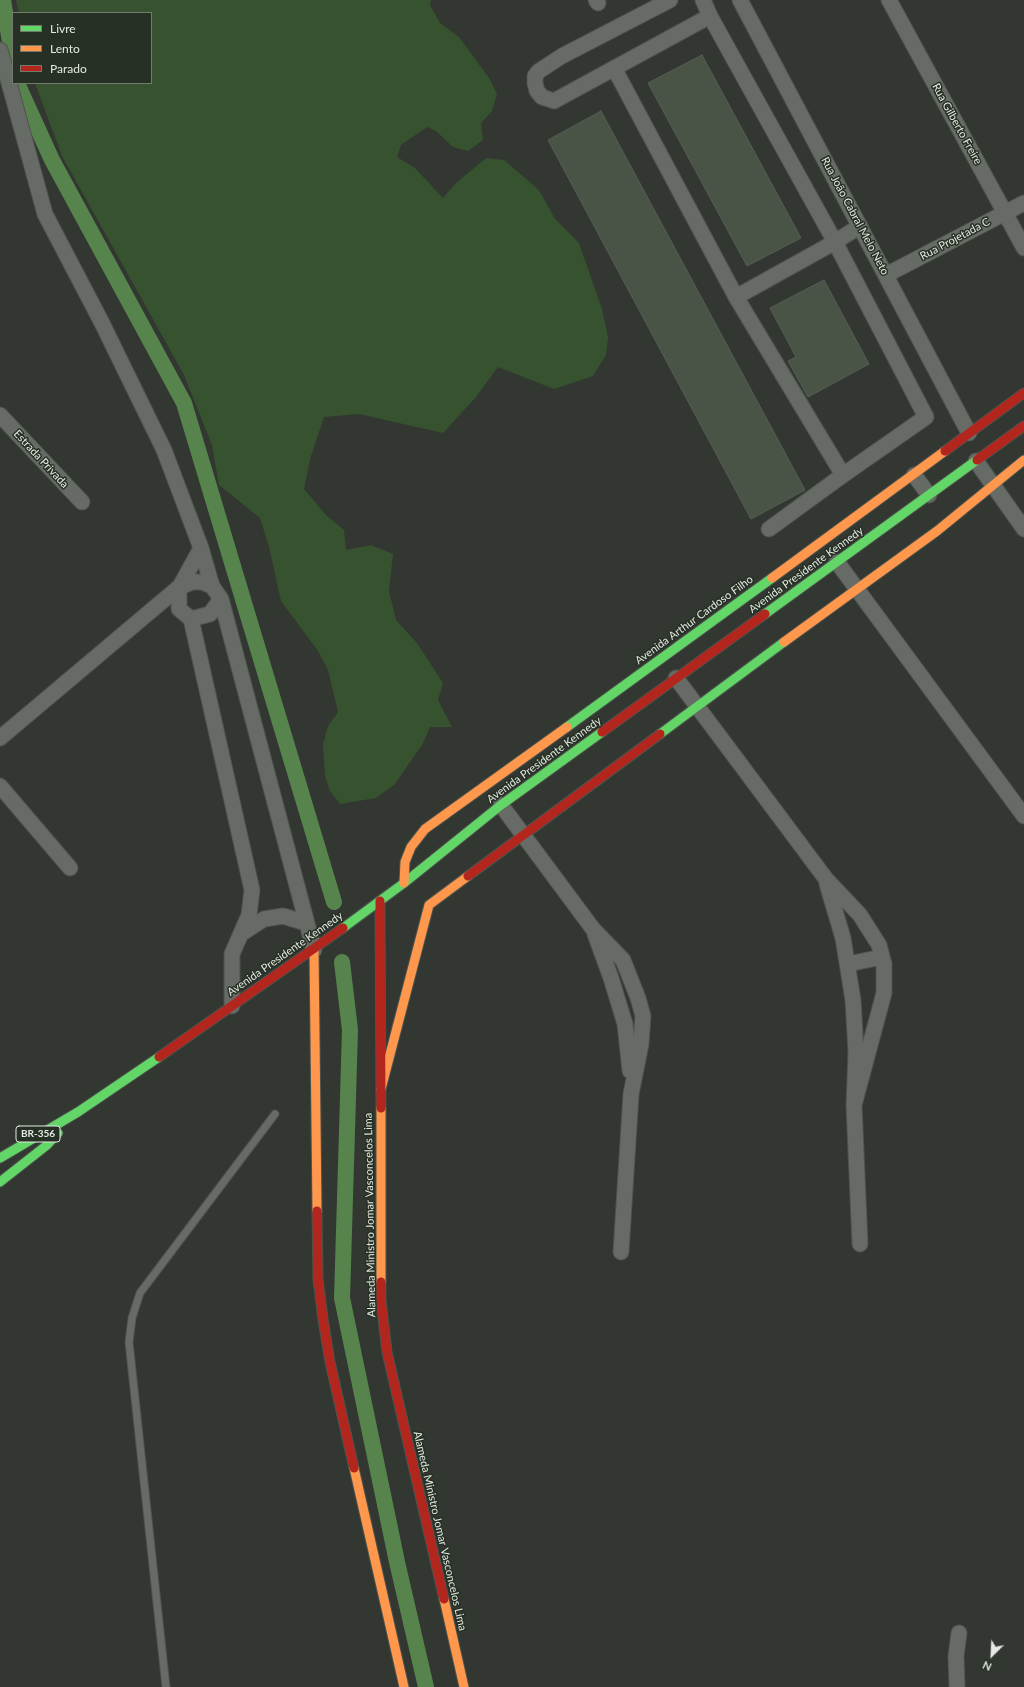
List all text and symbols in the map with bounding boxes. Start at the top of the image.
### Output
legend [12,12,152,84]
text: Livre [50,21,76,36]
text: Lento [50,41,80,56]
text: Parado [50,61,87,76]
street label: Rua Gilberto Freire [929,81,985,167]
street label: Rua João Cabral Melo Neto [818,155,892,277]
street label: Rua Projetada C [918,215,992,263]
street label: Estrada Privada [11,427,71,491]
street label: Avenida Presidente Kennedy [746,524,866,616]
street label: Avenida Arthur Cardoso Filho [632,573,756,667]
street label: Avenida Presidente Kennedy [484,714,604,806]
street label: Avenida Presidente Kennedy [225,909,345,999]
street label: Alameda Ministro Jomar Vasconcelos Lima [362,1113,378,1317]
road number: BR-356 [16,1126,60,1142]
street label: Alameda Ministro Jomar Vasconcelos Lima [411,1430,469,1632]
north arrow [972,1635,1012,1675]
text: N [980,1659,993,1674]

